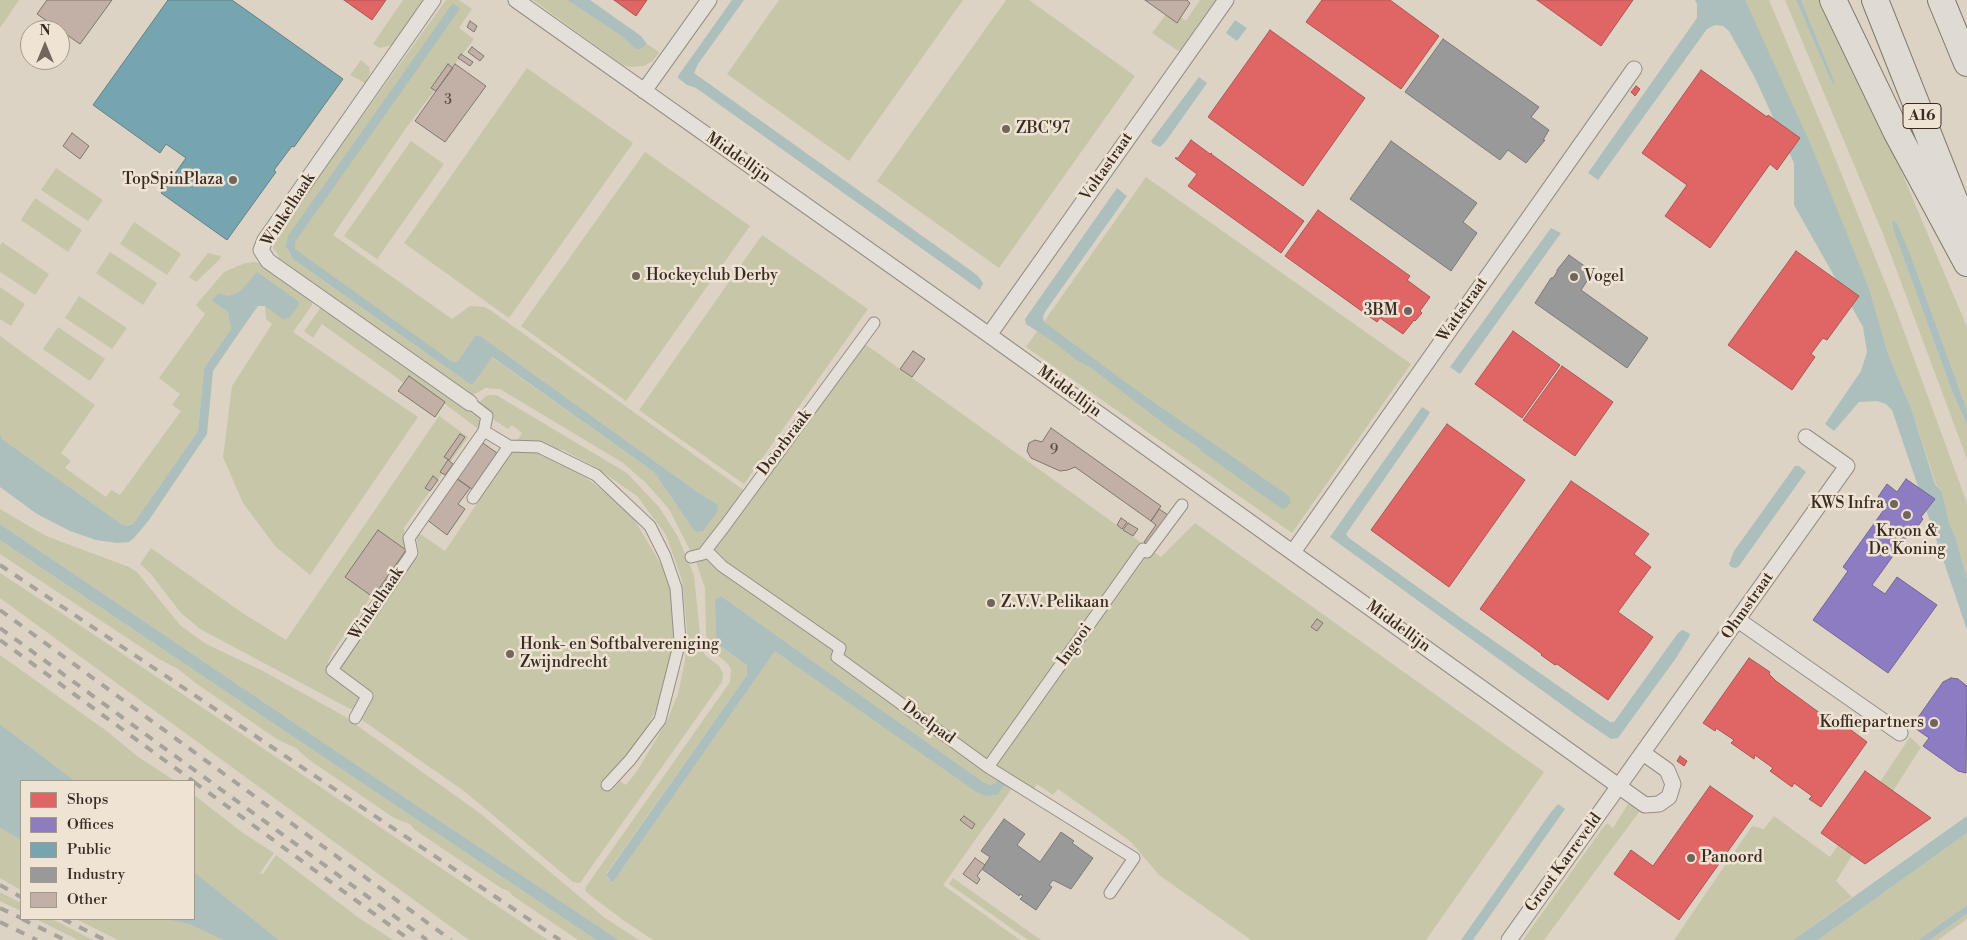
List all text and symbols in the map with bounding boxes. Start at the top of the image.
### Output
north arrow [20,20,70,70]
text: N [39,22,51,40]
house number: 3 [444,93,452,109]
road number: A16 [1903,104,1941,128]
place label: ZBC'97 [1016,119,1070,139]
marker: ZBC'97 [1000,123,1012,135]
street label: Middellijn [702,129,774,187]
street label: Voltastraat [1076,129,1138,205]
place label: TopSpinPlaza [122,170,223,190]
street label: Winkelhaak [258,170,320,250]
marker: TopSpinPlaza [227,174,239,186]
place label: Hockeyclub Derby [646,266,778,286]
place label: Vogel [1584,267,1624,287]
marker: Hockeyclub Derby [630,270,642,282]
marker: Vogel [1568,271,1580,283]
street label: Wattstraat [1434,274,1492,346]
place label: 3BM [1364,301,1398,321]
marker: 3BM [1402,305,1414,317]
street label: Middellijn [1033,362,1105,422]
street label: Doorbraak [754,406,816,480]
house number: 9 [1050,443,1058,459]
place label: KWS Infra [1810,494,1884,514]
marker: KWS Infra [1888,498,1900,510]
marker: Kroon & De Koning [1901,509,1913,521]
place label: Kroon & De Koning [1869,522,1945,560]
street label: Winkelhaak [346,564,408,644]
street label: Ohmstraat [1718,569,1778,643]
place label: Z.V.V. Pelikaan [1001,593,1109,613]
marker: Z.V.V. Pelikaan [985,597,997,609]
street label: Middellijn [1362,597,1434,657]
street label: Ingooi [1054,620,1096,670]
place label: Honk- en Softbalvereniging Zwijndrecht [520,635,719,673]
marker: Honk- en Softbalvereniging Zwijndrecht [504,648,516,660]
street label: Doelpad [898,697,958,749]
place label: Koffiepartners [1819,713,1924,733]
marker: Koffiepartners [1928,717,1940,729]
legend [20,780,195,920]
text: Shops [67,790,108,809]
street label: Groot Karreveld [1522,810,1606,916]
text: Offices [67,815,114,834]
text: Public [67,840,111,859]
place label: Panoord [1701,848,1763,868]
marker: Panoord [1685,852,1697,864]
text: Industry [67,865,125,884]
text: Other [67,890,107,909]

